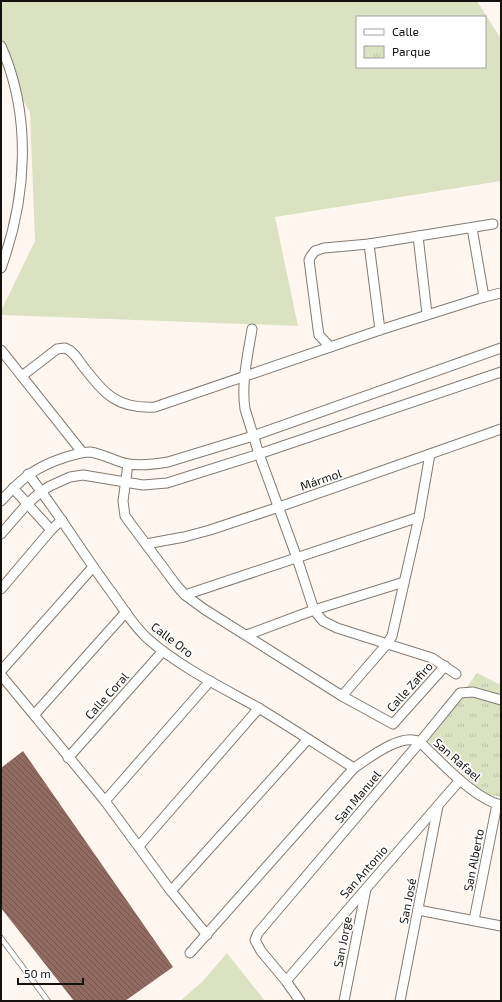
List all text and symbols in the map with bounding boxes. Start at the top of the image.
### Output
legend [356,16,486,68]
text: Calle [392,24,419,38]
text: Parque [392,44,430,58]
street label: Mármol [298,465,344,493]
street label: Calle Oro [149,619,197,660]
street label: Calle Zafiro [383,659,435,714]
street label: Calle Coral [82,669,131,722]
street label: San Rafael [431,735,485,784]
street label: San Manuel [331,767,383,825]
street label: San Alberto [460,827,486,892]
street label: San Antonio [337,842,390,901]
street label: San José [396,877,418,925]
street label: San Jorge [330,915,354,968]
scale bar [18,960,83,986]
text: 50 m [24,966,51,980]

